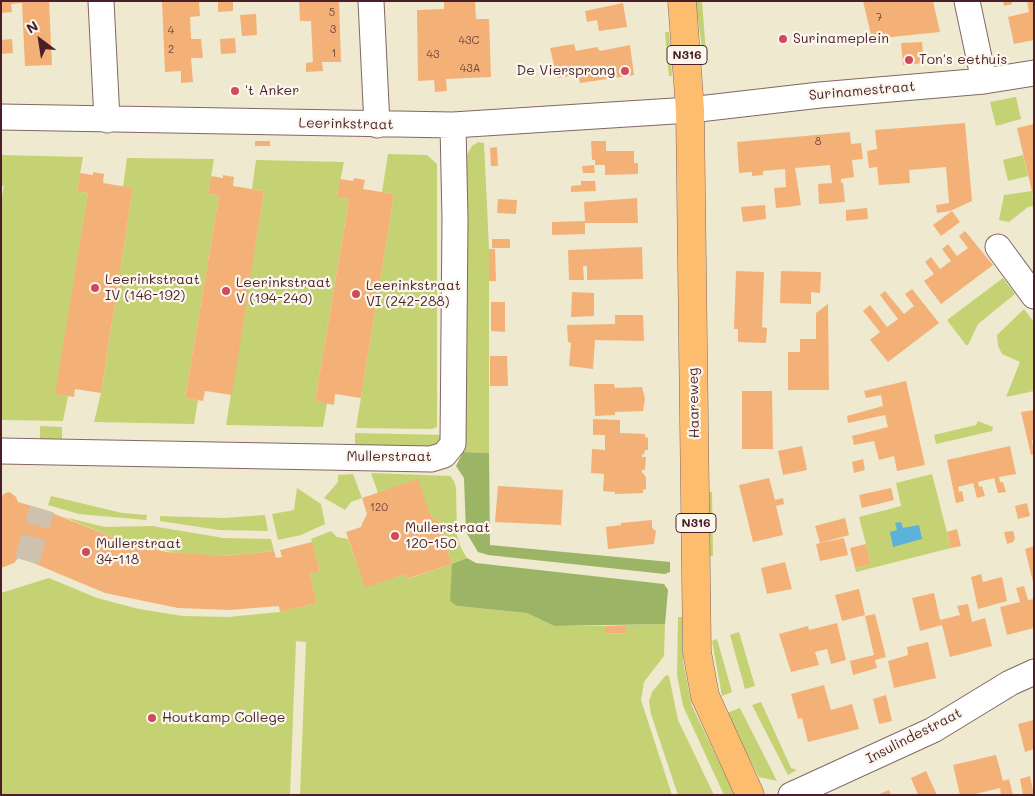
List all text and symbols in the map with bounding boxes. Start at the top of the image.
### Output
house number: 5 [329,6,335,20]
house number: 7 [876,11,882,25]
north arrow [15,15,65,65]
text: N [23,16,41,38]
house number: 3 [330,23,336,37]
house number: 4 [168,24,174,38]
place label: Surinameplein [793,31,889,47]
marker: Surinameplein [777,33,789,45]
house number: 43C [459,34,479,48]
house number: 2 [168,43,174,57]
road number: N316 [667,46,707,64]
house number: 1 [332,47,336,61]
house number: 43 [427,48,439,62]
place label: Ton's eethuis [919,52,1007,68]
marker: Ton's eethuis [903,54,915,66]
house number: 43A [460,62,480,76]
place label: De Viersprong [517,63,615,79]
marker: De Viersprong [619,65,631,77]
street label: Surinamestraat [808,78,916,104]
place label: 't Anker [245,83,299,99]
marker: 't Anker [229,85,241,97]
street label: Leerinkstraat [298,115,394,133]
house number: 8 [815,135,821,149]
place label: Leerinkstraat IV (146-192) [105,272,200,304]
place label: Leerinkstraat V (194-240) [236,275,331,308]
place label: Leerinkstraat VI (242-288) [366,278,461,310]
marker: Leerinkstraat IV (146-192) [89,282,101,294]
marker: Leerinkstraat V (194-240) [220,285,232,297]
marker: Leerinkstraat VI (242-288) [350,288,362,300]
street label: Haareweg [685,367,703,439]
street label: Mullerstraat [346,449,432,465]
house number: 120 [370,501,388,515]
road number: N316 [676,514,716,532]
place label: Mullerstraat 120-150 [405,520,490,552]
marker: Mullerstraat 120-150 [389,530,401,542]
place label: Mullerstraat 34-118 [96,536,181,568]
marker: Mullerstraat 34-118 [80,546,92,558]
street label: Insulindestraat [863,705,965,767]
place label: Houtkamp College [162,710,285,726]
marker: Houtkamp College [146,712,158,724]

